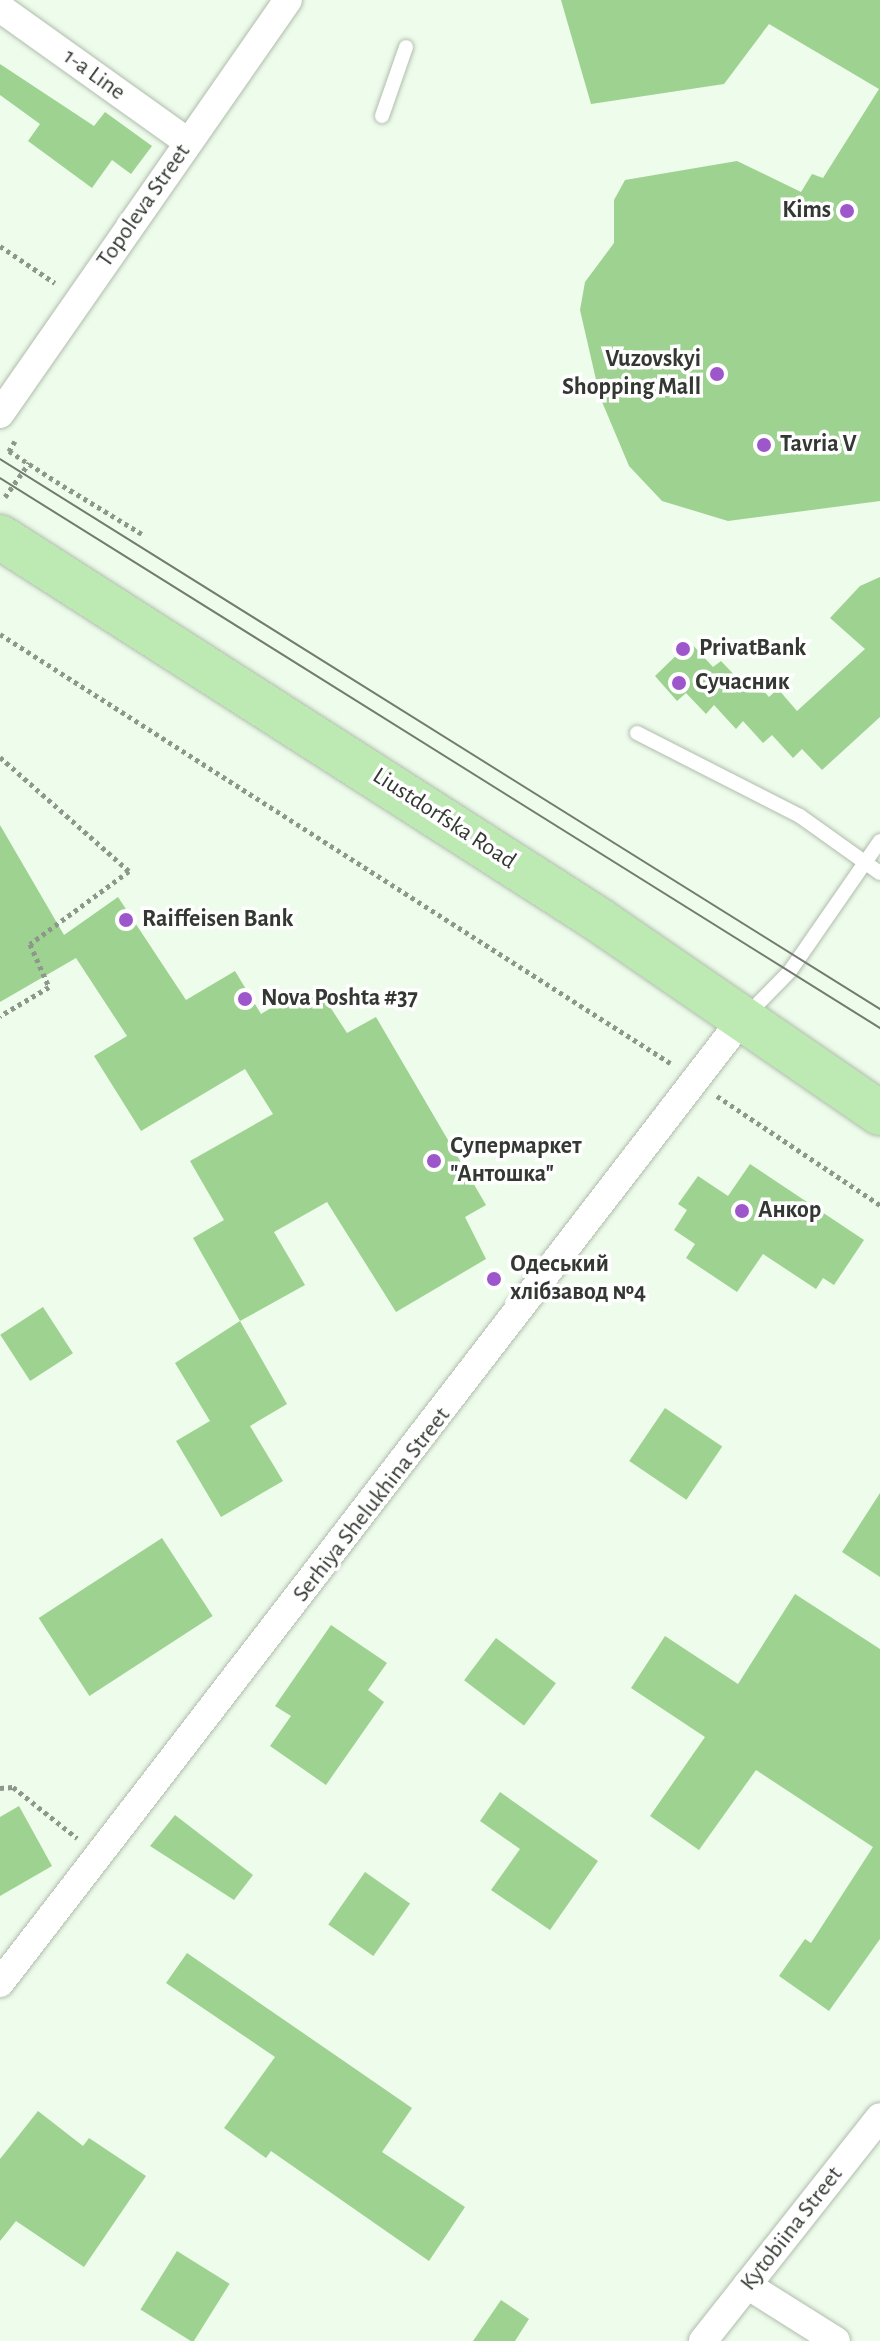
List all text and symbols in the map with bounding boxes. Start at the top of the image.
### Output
street label: 1-a Line [57,43,131,107]
street label: Topoleva Street [91,139,197,273]
place label: Kims [782,197,831,225]
marker: Kims [838,202,856,220]
place label: Vuzovskyi Shopping Mall [562,346,701,402]
marker: Vuzovskyi Shopping Mall [708,365,726,383]
place label: Tavria V [780,431,856,459]
marker: Tavria V [755,436,773,454]
place label: PrivatBank [699,635,806,663]
marker: PrivatBank [674,640,692,658]
place label: Сучасник [695,669,790,697]
marker: Сучасник [670,674,688,692]
street label: Liustdorfska Road [367,762,521,876]
place label: Raiffeisen Bank [142,906,293,934]
marker: Raiffeisen Bank [117,911,135,929]
place label: Nova Poshta #37 [261,985,418,1013]
marker: Nova Poshta #37 [236,990,254,1008]
place label: Супермаркет "Антошка" [450,1133,582,1189]
marker: Супермаркет "Антошка" [425,1152,443,1170]
place label: Анкор [758,1197,821,1225]
marker: Анкор [733,1202,751,1220]
place label: Одеський хлібзавод №4 [510,1251,646,1307]
marker: Одеський хлібзавод №4 [485,1270,503,1288]
street label: Serhiya Shelukhina Street [287,1402,457,1608]
street label: Kytobiina Street [735,2161,849,2297]

